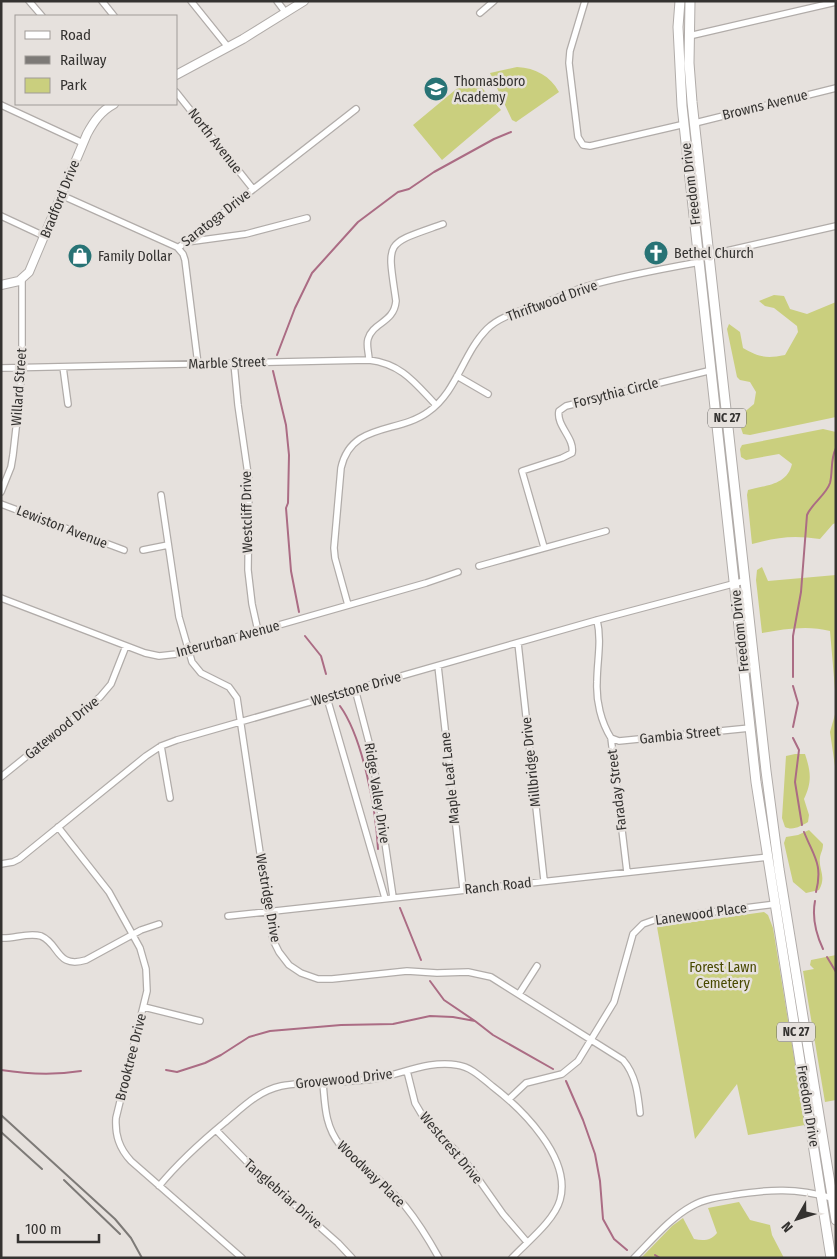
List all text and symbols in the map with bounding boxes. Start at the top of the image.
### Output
legend [15,15,178,105]
text: Road [60,26,91,44]
text: Railway [60,51,107,69]
place label: Thomasboro Academy [454,73,525,106]
text: Park [60,76,87,94]
school or university icon: Thomasboro Academy [423,76,449,102]
street label: Browns Avenue [721,86,810,124]
street label: North Avenue [184,105,246,177]
street label: Freedom Drive [678,142,704,226]
street label: Bradford Drive [37,157,83,241]
street label: Saratoga Drive [178,186,254,250]
church icon: Bethel Church [643,240,669,266]
shop icon: Family Dollar [67,243,93,269]
place label: Bethel Church [674,245,754,262]
place label: Family Dollar [98,248,172,265]
street label: Thriftwood Drive [504,277,600,325]
street label: Willard Street [8,347,30,426]
street label: Marble Street [188,353,266,373]
street label: Forsythia Circle [572,374,660,412]
road number: NC 27 [708,408,746,428]
street label: Westcliff Drive [238,471,256,553]
street label: Lewiston Avenue [14,502,110,552]
street label: Freedom Drive [727,589,753,673]
street label: Interurban Avenue [174,617,282,661]
street label: Weststone Drive [309,668,403,710]
street label: Gatewood Drive [21,693,103,763]
street label: Millbridge Drive [518,716,544,808]
street label: Gambia Street [639,722,722,748]
street label: Maple Leaf Lane [437,731,463,825]
street label: Ridge Valley Drive [361,741,393,845]
street label: Faraday Street [604,748,630,832]
street label: Westridge Drive [252,852,284,944]
street label: Ranch Road [464,874,532,898]
street label: Lanewood Place [654,899,748,929]
park label: Forest Lawn Cemetery [689,959,757,992]
street label: Brooktree Drive [112,1012,150,1102]
road number: NC 27 [777,1022,815,1042]
street label: Freedom Drive [793,1064,823,1148]
street label: Grovewood Drive [295,1065,393,1093]
street label: Westcrest Drive [416,1109,486,1187]
street label: Woodway Place [333,1137,409,1211]
street label: Tanglebriar Drive [241,1156,325,1233]
north arrow [772,1194,822,1244]
scale bar [18,1212,99,1244]
text: N [778,1218,797,1235]
text: 100 m [25,1220,62,1238]

